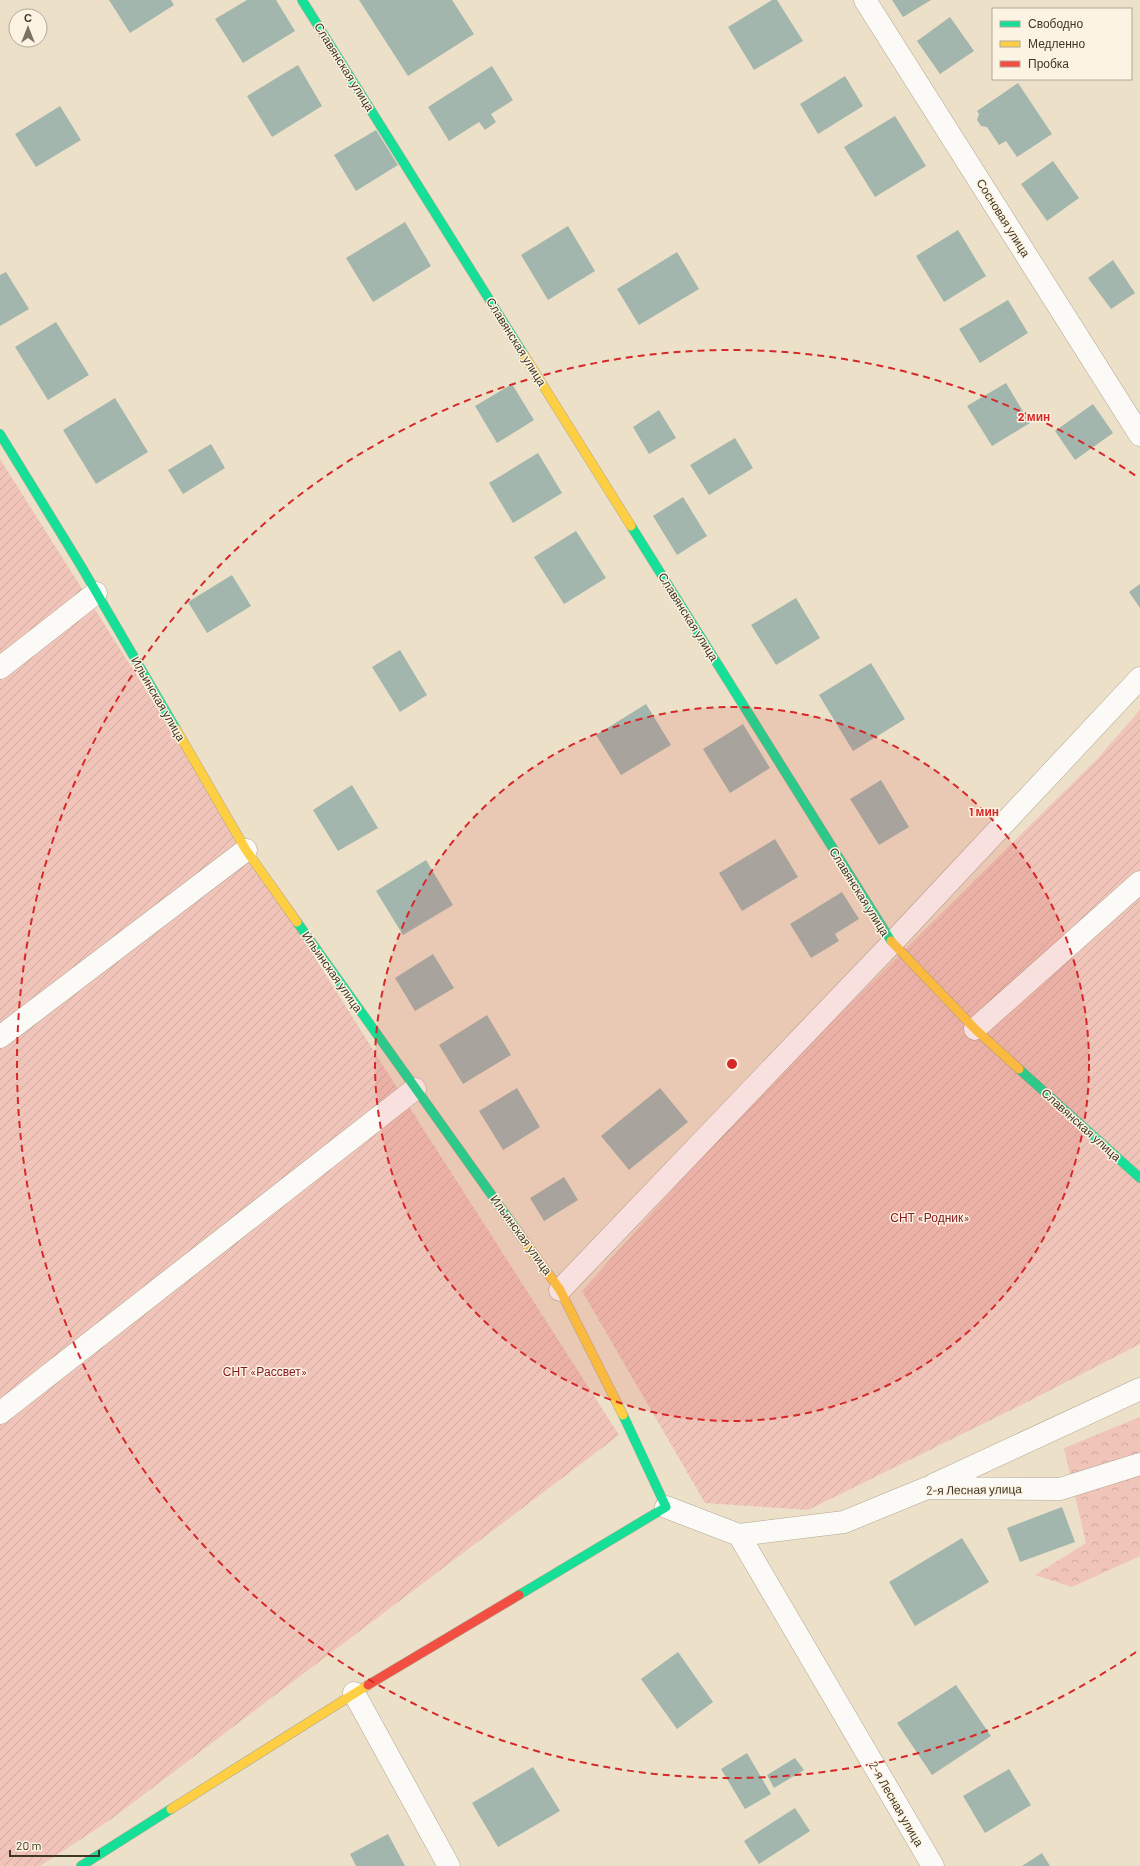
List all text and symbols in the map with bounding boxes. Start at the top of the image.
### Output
north arrow [8,8,48,48]
legend [992,8,1132,80]
text: С [24,11,32,24]
text: Свободно [1028,16,1083,31]
street label: Славянская улица [311,20,378,114]
text: Медленно [1028,36,1085,51]
text: Пробка [1028,56,1069,71]
street label: Сосновая улица [973,176,1034,260]
street label: Славянская улица [483,295,550,389]
text: 2 мин [1018,409,1050,423]
street label: Славянская улица [655,570,722,664]
street label: Ильинская улица [128,654,189,744]
text: 1 мин [969,804,999,818]
street label: Славянская улица [826,845,893,939]
street label: Ильинская улица [299,928,366,1015]
centre of rings [725,1057,739,1071]
street label: Славянская улица [1038,1085,1124,1164]
street label: Ильинская улица [487,1192,556,1278]
park label: СНТ «Родник» [890,1210,970,1225]
park label: СНТ «Рассвет» [223,1364,307,1378]
street label: 2-я Лесная улица [926,1481,1022,1498]
street label: 2-я Лесная улица [866,1759,927,1849]
scale bar [10,1832,99,1858]
text: 20 m [16,1838,42,1852]

